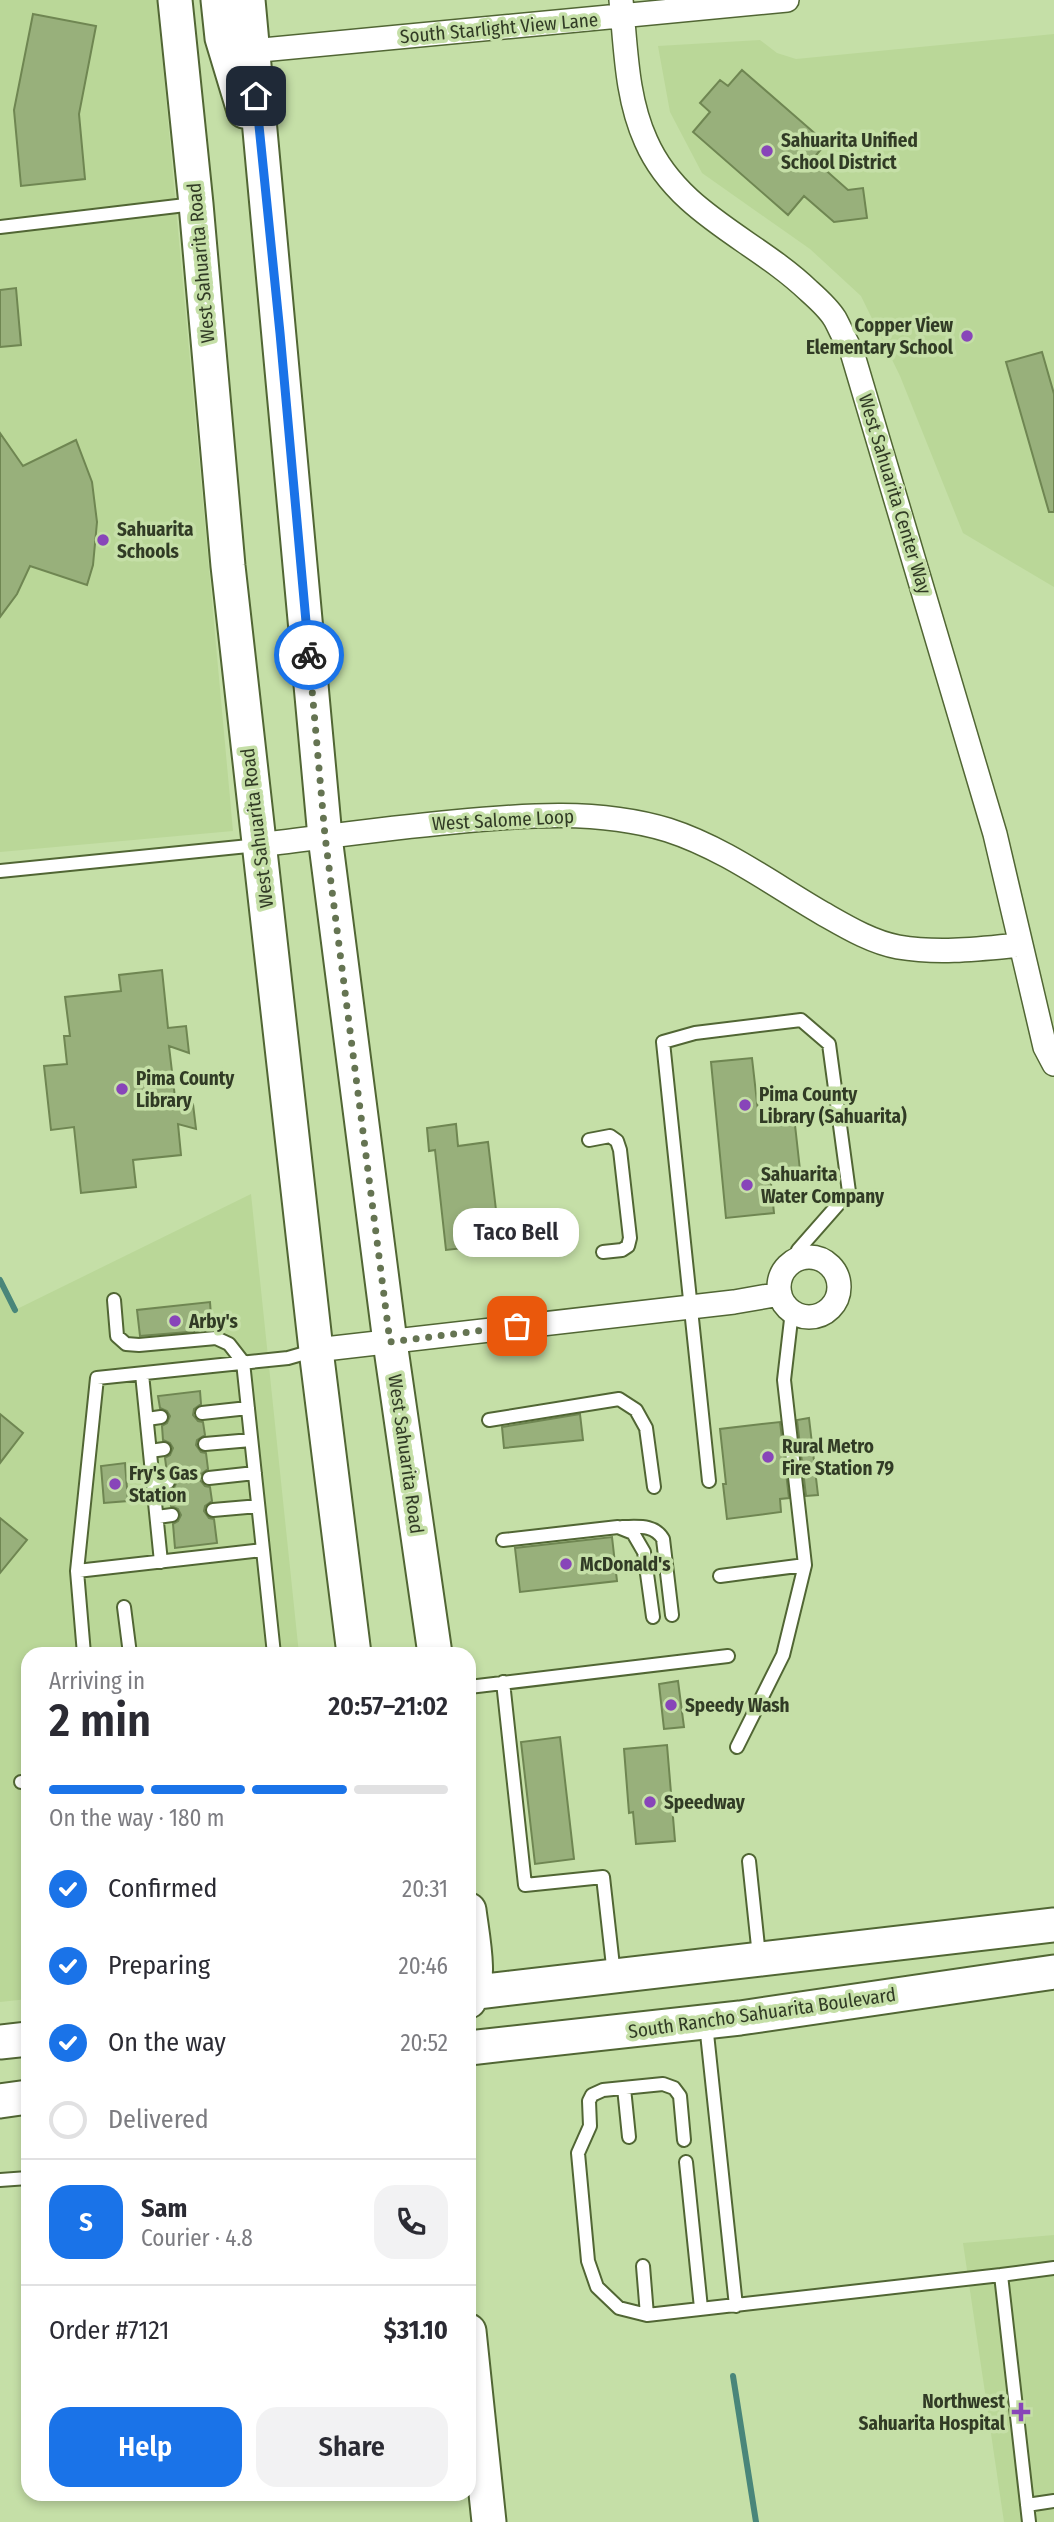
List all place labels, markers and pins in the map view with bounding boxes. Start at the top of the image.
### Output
pin [226,66,286,126]
place label: Sahuarita Unified School District [781,129,918,174]
marker: Sahuarita Unified School District [759,143,775,159]
place label: Copper View Elementary School [806,314,954,359]
marker: Copper View Elementary School [959,328,975,344]
place label: Sahuarita Schools [117,518,193,563]
marker: Sahuarita Schools [95,532,111,548]
place label: Pima County Library [136,1067,235,1112]
marker: Pima County Library [114,1081,130,1097]
place label: Pima County Library (Sahuarita) [759,1083,907,1128]
marker: Pima County Library (Sahuarita) [737,1097,753,1113]
place label: Sahuarita Water Company [761,1163,885,1208]
marker: Sahuarita Water Company [739,1177,755,1193]
callout: Taco Bell [454,1207,580,1256]
pin [487,1296,547,1356]
place label: Arby's [188,1310,239,1333]
marker: Arby's [167,1313,183,1329]
place label: Rural Metro Fire Station 79 [782,1435,894,1480]
marker: Rural Metro Fire Station 79 [760,1449,776,1465]
place label: Fry's Gas Station [129,1462,199,1507]
marker: Fry's Gas Station [107,1476,123,1492]
place label: McDonald's [580,1553,671,1576]
marker: McDonald's [558,1556,574,1572]
place label: Speedy Wash [685,1694,790,1717]
marker: Speedy Wash [663,1697,679,1713]
place label: Speedway [664,1791,746,1814]
marker: Speedway [642,1794,658,1810]
place label: Northwest Sahuarita Hospital [859,2390,1006,2435]
marker: Northwest Sahuarita Hospital [1011,2402,1031,2422]

